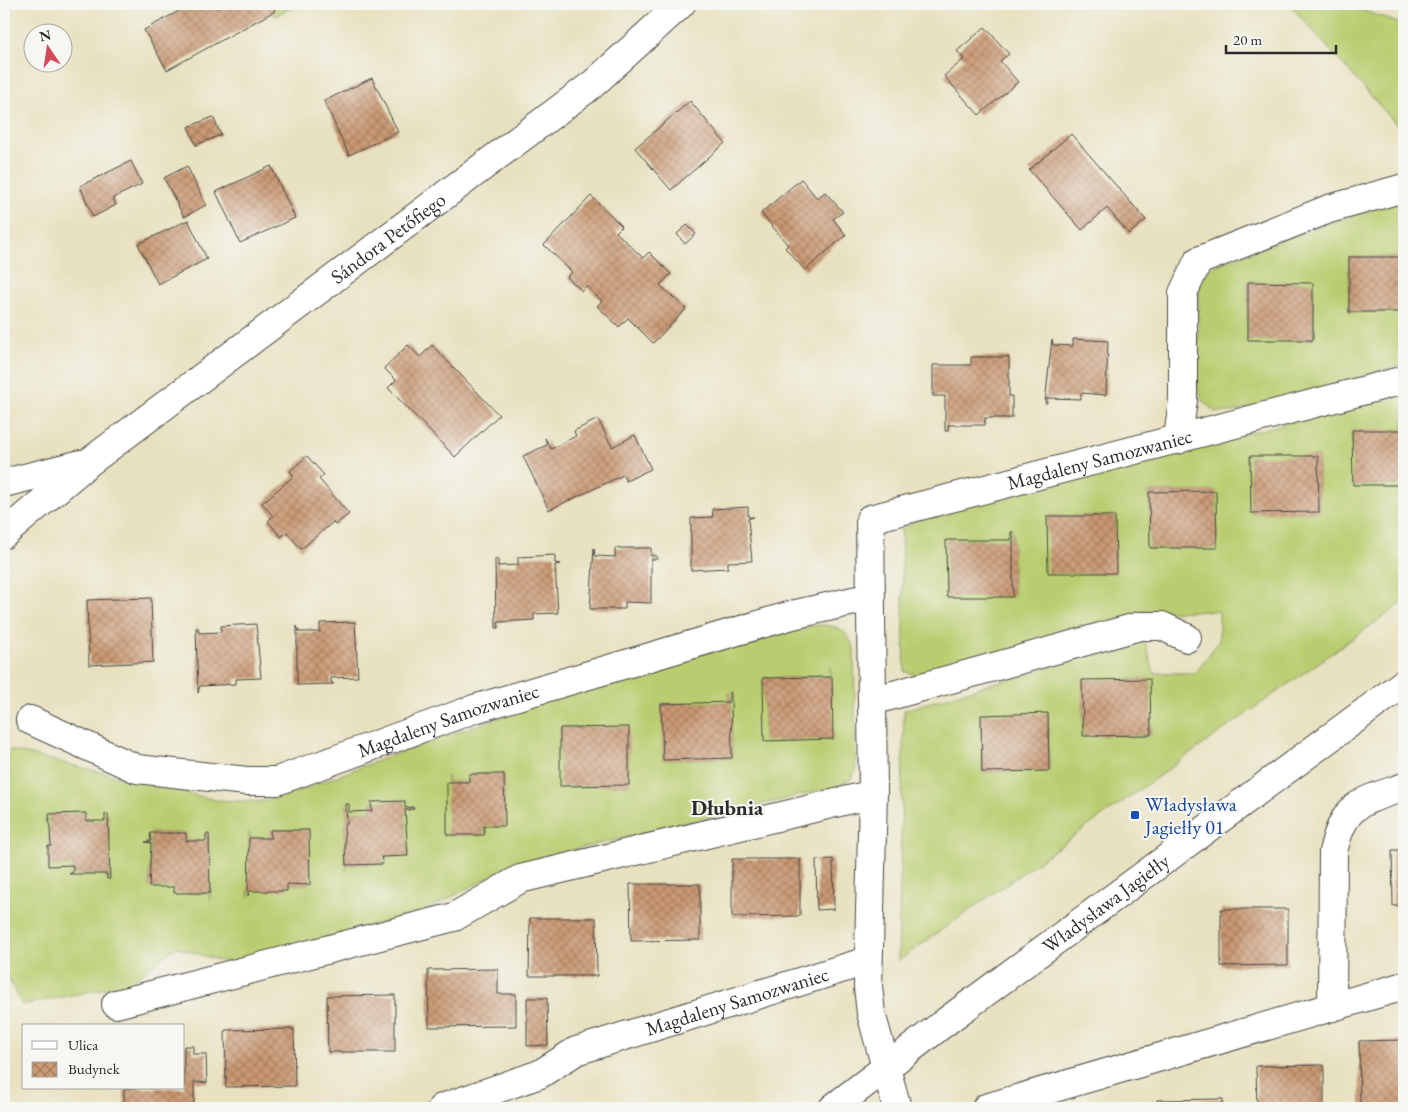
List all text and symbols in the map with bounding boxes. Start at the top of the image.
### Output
north arrow [22,22,72,72]
scale bar [1226,22,1336,54]
text: N [38,25,53,45]
text: 20 m [1233,30,1262,49]
street label: Sándora Petőfiego [325,186,451,290]
street label: Magdaleny Samozwaniec [1004,423,1195,496]
street label: Magdaleny Samozwaniec [354,678,542,763]
place label: Władysława Jagiełły 01 [1143,791,1237,840]
district label: Dłubnia [691,794,764,821]
marker: Władysława Jagiełły 01 [1129,809,1141,821]
street label: Władysława Jagiełły [1037,848,1175,959]
street label: Magdaleny Samozwaniec [642,961,832,1042]
legend [22,1024,185,1090]
text: Ulica [68,1035,98,1054]
text: Budynek [68,1059,121,1078]

